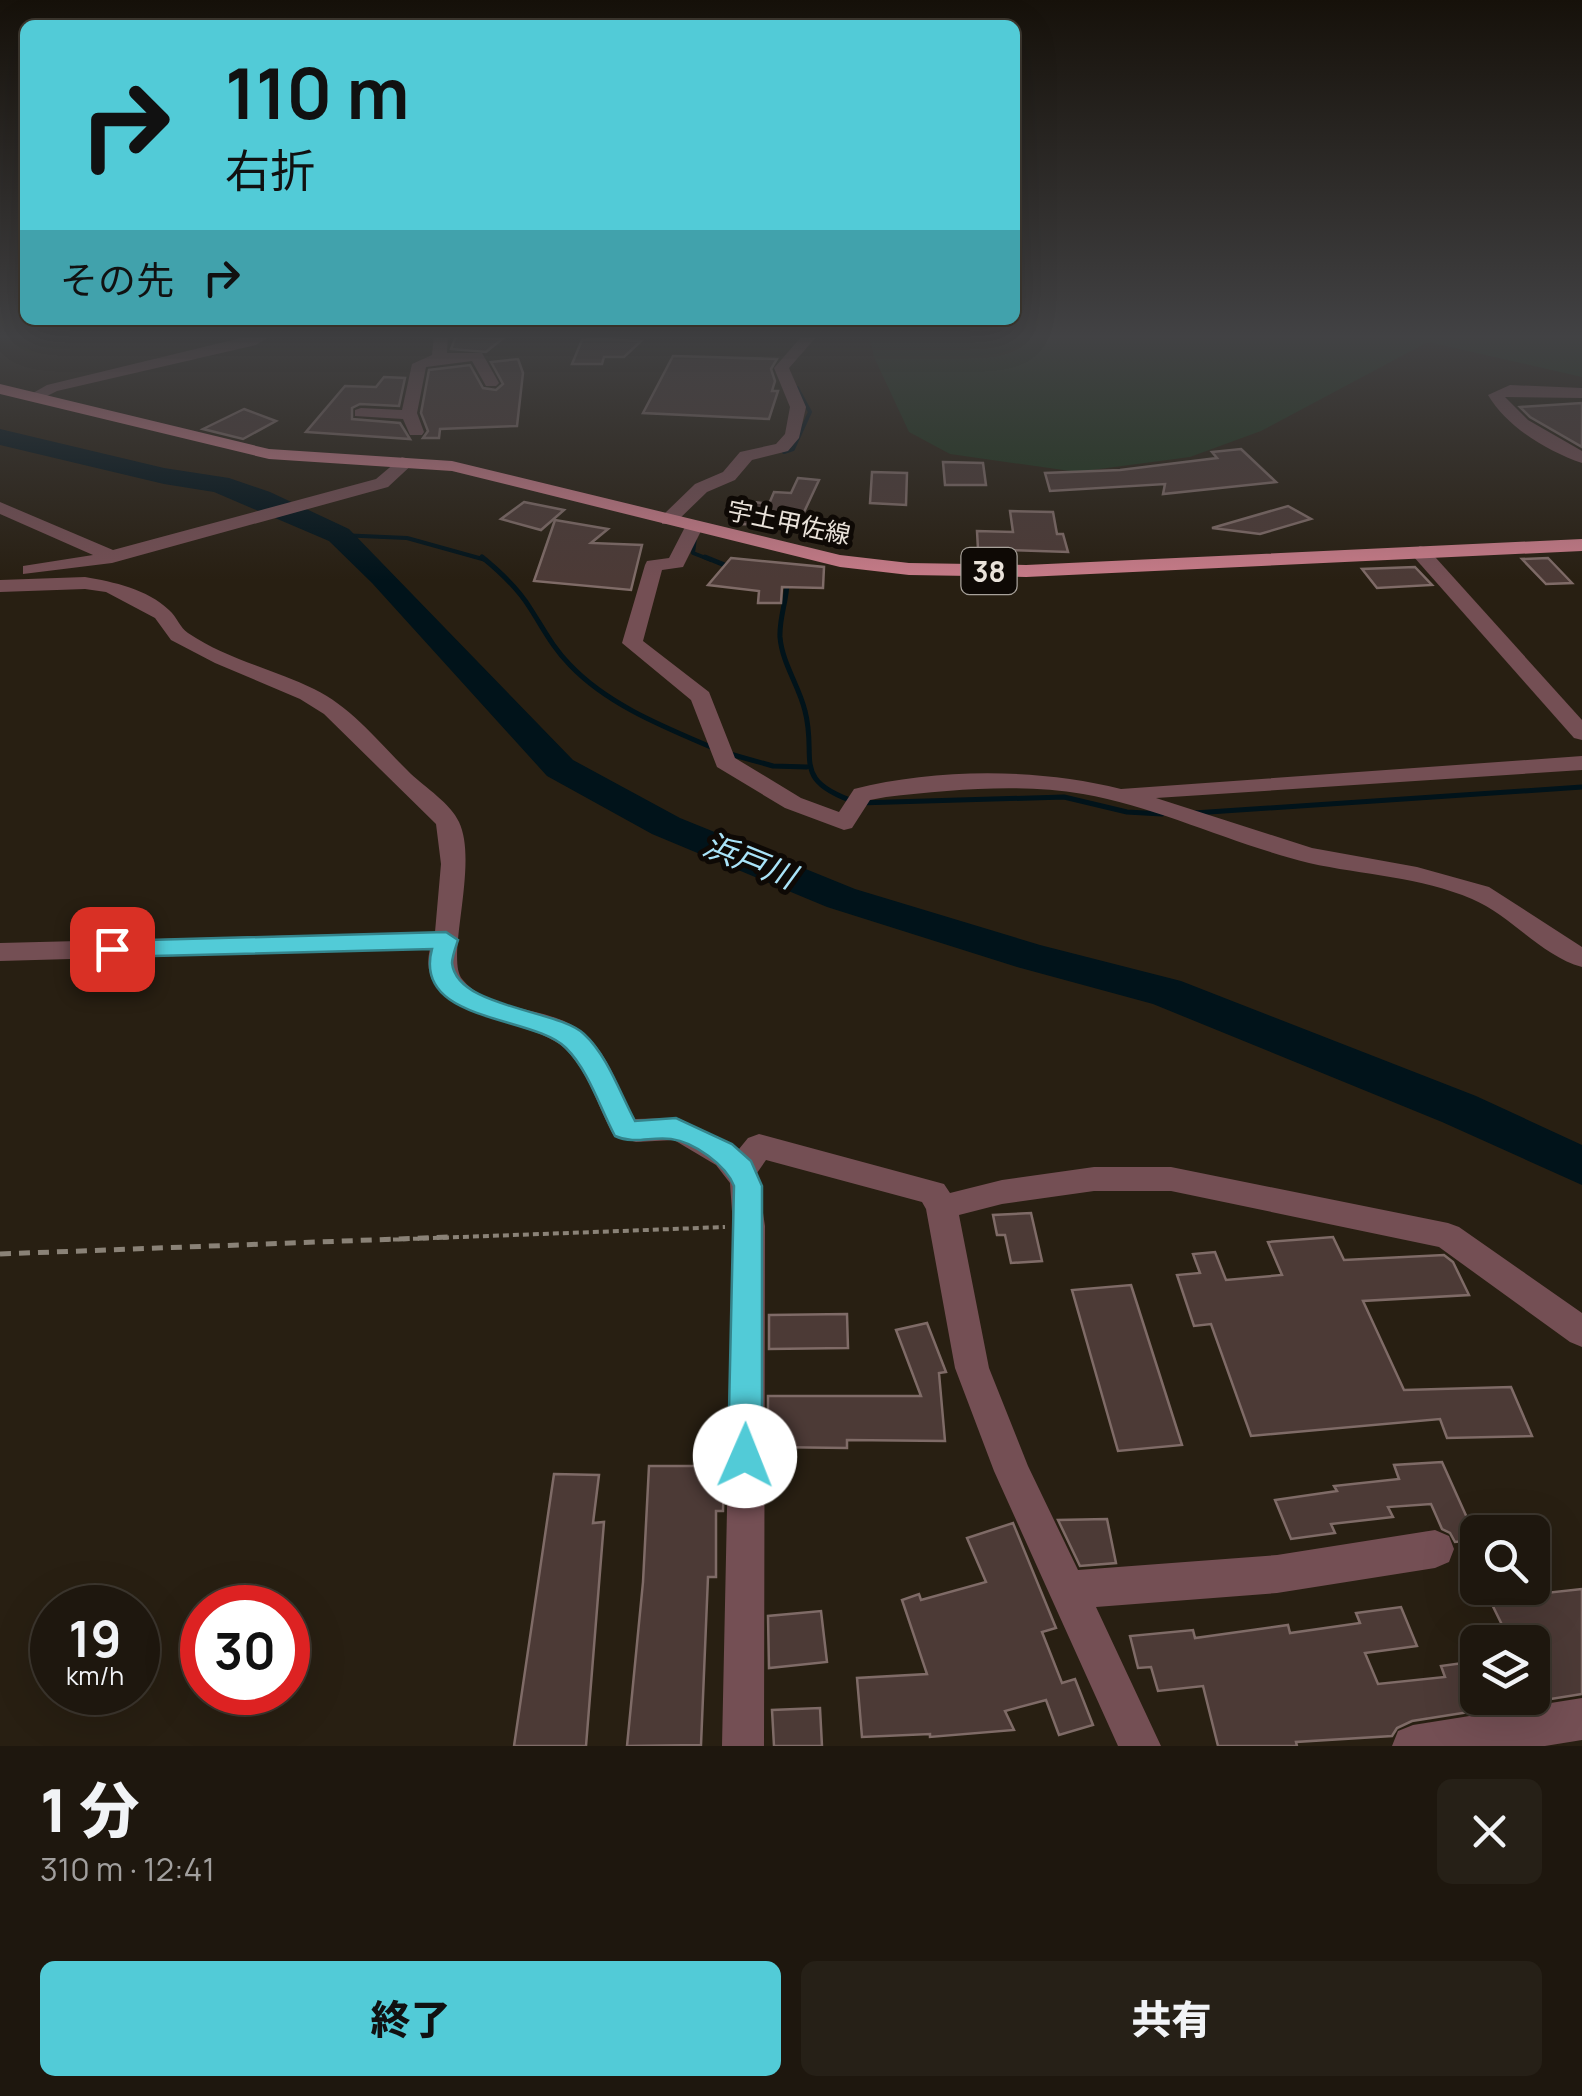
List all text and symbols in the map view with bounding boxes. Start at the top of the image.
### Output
text: 110 m [225,44,409,140]
icon: right [60,60,190,190]
text: 右折 [225,139,315,201]
icon: right [194,250,249,305]
text: その先 [60,253,174,305]
street label: 宇土甲佐線 [724,492,854,552]
road number: 38 [962,548,1016,594]
water label: 浜戸川 [697,822,806,900]
pin [70,907,155,992]
icon: arrive [85,922,140,977]
position arrow [693,1404,797,1508]
map controls [1460,1515,1550,1715]
button: search [1460,1515,1550,1605]
speed limit sign: 30 [180,1585,310,1715]
text: 19 [69,1604,121,1672]
button: layers [1460,1625,1550,1715]
text: km/h [66,1658,124,1693]
text: 1 分 [40,1768,139,1850]
button: close [1437,1779,1542,1884]
text: 310 m · 12:41 [40,1847,215,1891]
button: 終了 [40,1961,781,2076]
button: 共有 [801,1961,1542,2076]

